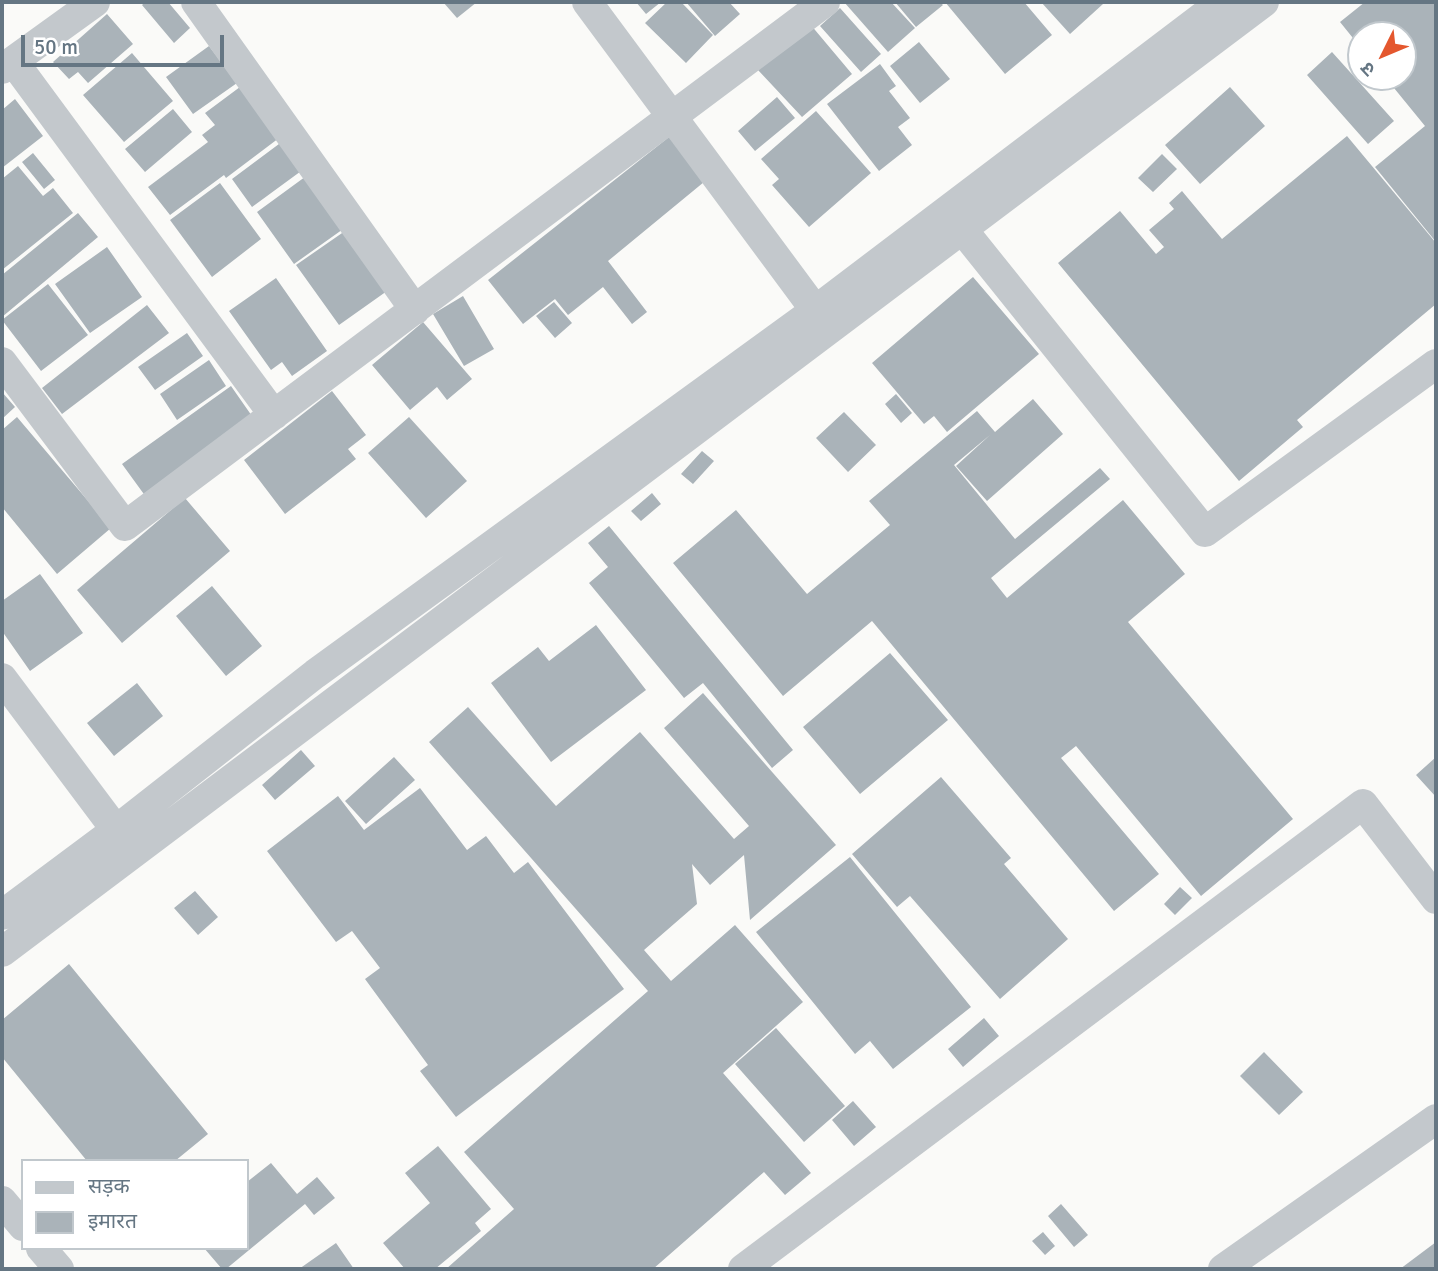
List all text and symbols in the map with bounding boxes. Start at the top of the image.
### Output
scale bar [24,21,228,65]
north arrow [1347,21,1417,91]
text: 50 m [34,34,78,60]
text: उ [1356,57,1381,81]
legend [21,1159,248,1250]
text: सड़क [88,1173,130,1199]
text: इमारत [88,1208,137,1234]

